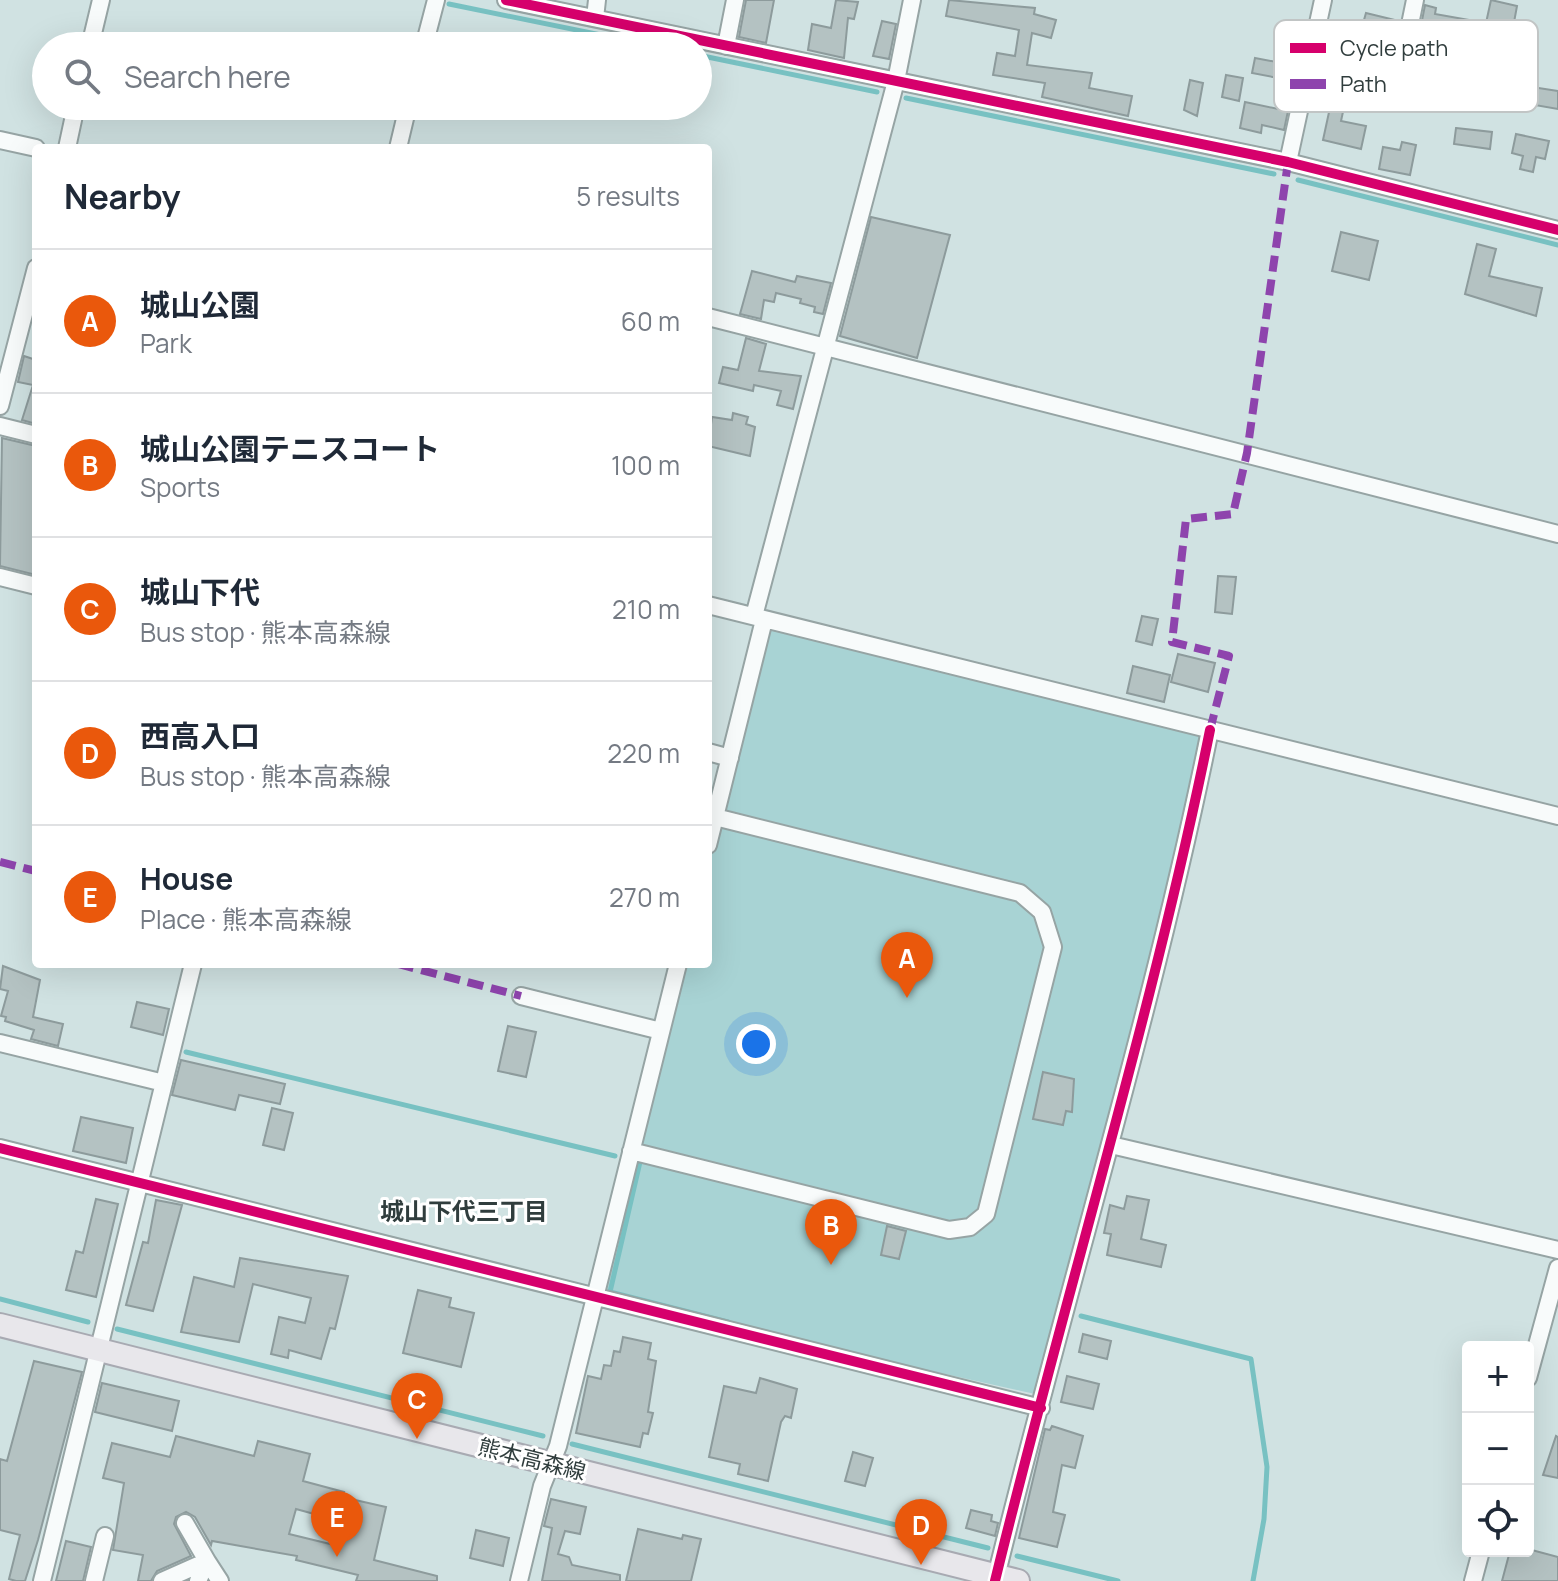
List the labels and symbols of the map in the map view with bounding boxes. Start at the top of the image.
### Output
legend [1274,20,1538,112]
text: Cycle path [1340,33,1448,63]
text: Path [1340,69,1387,99]
pin: A [881,932,933,998]
your location [736,1024,776,1064]
district label: 城山下代三丁目 [380,1194,548,1227]
pin: B [805,1199,857,1265]
pin: C [391,1373,443,1439]
street label: 熊本高森線 [475,1431,589,1487]
pin: E [311,1491,363,1557]
pin: D [895,1499,947,1565]

